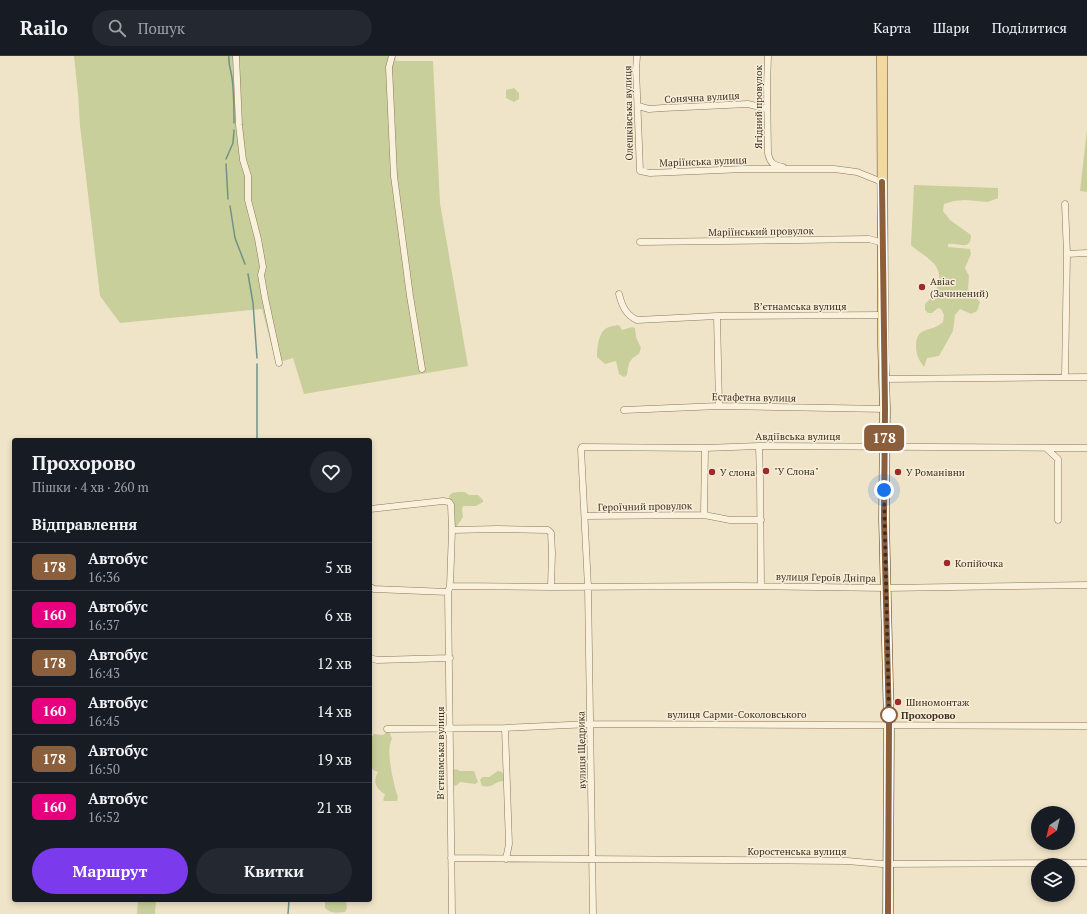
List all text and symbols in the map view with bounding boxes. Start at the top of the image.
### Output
search box [92,10,372,46]
text: Railo [20,15,68,40]
icon: search [106,17,128,39]
text: Пошук [138,18,185,38]
text: Карта [873,18,911,37]
text: Шари [933,18,970,37]
text: Поділитися [992,18,1067,37]
street label: Ягідний провулок [752,64,765,149]
street label: Олешківська вулиця [621,65,636,161]
street label: Сонячна вулиця [664,89,740,106]
street label: Маріїнська вулиця [659,153,747,170]
street label: Маріїнський провулок [708,224,814,239]
place label: Авіас (Зачинений) [930,275,989,300]
marker: Авіас (Зачинений) [917,282,927,292]
street label: Вʼєтнамська вулиця [754,300,846,313]
street label: Естафетна вулиця [712,390,796,405]
line badge: 178 [861,425,907,451]
text: 178 [872,428,896,447]
street label: Авдіївська вулиця [755,430,841,443]
text: Прохорово [32,450,136,475]
button: heart [310,451,352,493]
place label: "У Слона" [774,465,819,478]
place label: У слона [720,466,755,479]
marker: "У Слона" [761,466,771,476]
place label: У Романівни [906,466,965,479]
marker: У слона [707,467,717,477]
marker: У Романівни [893,467,903,477]
text: Пішки · 4 хв · 260 m [32,478,149,496]
your location [874,480,894,500]
street label: Героїчний провулок [598,499,693,514]
text: Відправлення [32,514,137,534]
text: Автобус [88,548,148,568]
text: 178 [42,557,66,576]
text: 5 хв [325,557,352,577]
place label: Копійочка [955,557,1003,570]
marker: Копійочка [942,558,952,568]
text: 16:36 [88,568,120,586]
street label: вулиця Героїв Дніпра [776,570,876,585]
text: Автобус [88,596,148,616]
text: 160 [42,605,66,624]
text: 6 хв [325,605,352,625]
text: 16:37 [88,616,120,634]
text: Автобус [88,644,148,664]
text: 178 [42,653,66,672]
text: 12 хв [317,653,352,673]
text: 16:43 [88,664,120,682]
text: Автобус [88,692,148,712]
place label: Шиномонтаж [906,696,970,709]
marker: Шиномонтаж [893,697,903,707]
text: 160 [42,701,66,720]
text: 14 хв [317,701,352,721]
marker: Прохорово [880,706,898,724]
street label: Вʼєтнамська вулиця [434,707,447,799]
street label: вулиця Сарми-Соколовського [667,708,807,721]
place label: Прохорово [901,709,956,722]
street label: вулиця Щедрика [574,711,589,789]
text: 16:45 [88,712,120,730]
text: Автобус [88,740,148,760]
text: 178 [42,749,66,768]
text: 19 хв [317,749,352,769]
text: 16:50 [88,760,120,778]
text: Автобус [88,788,148,808]
text: 160 [42,797,66,816]
text: 21 хв [317,797,352,817]
north arrow [1031,806,1075,850]
map controls [1031,806,1075,902]
text: 16:52 [88,808,120,826]
street label: Коростенська вулиця [747,845,847,858]
button: Маршрут [32,848,188,894]
button: Квитки [196,848,352,894]
button: layers [1031,858,1075,902]

